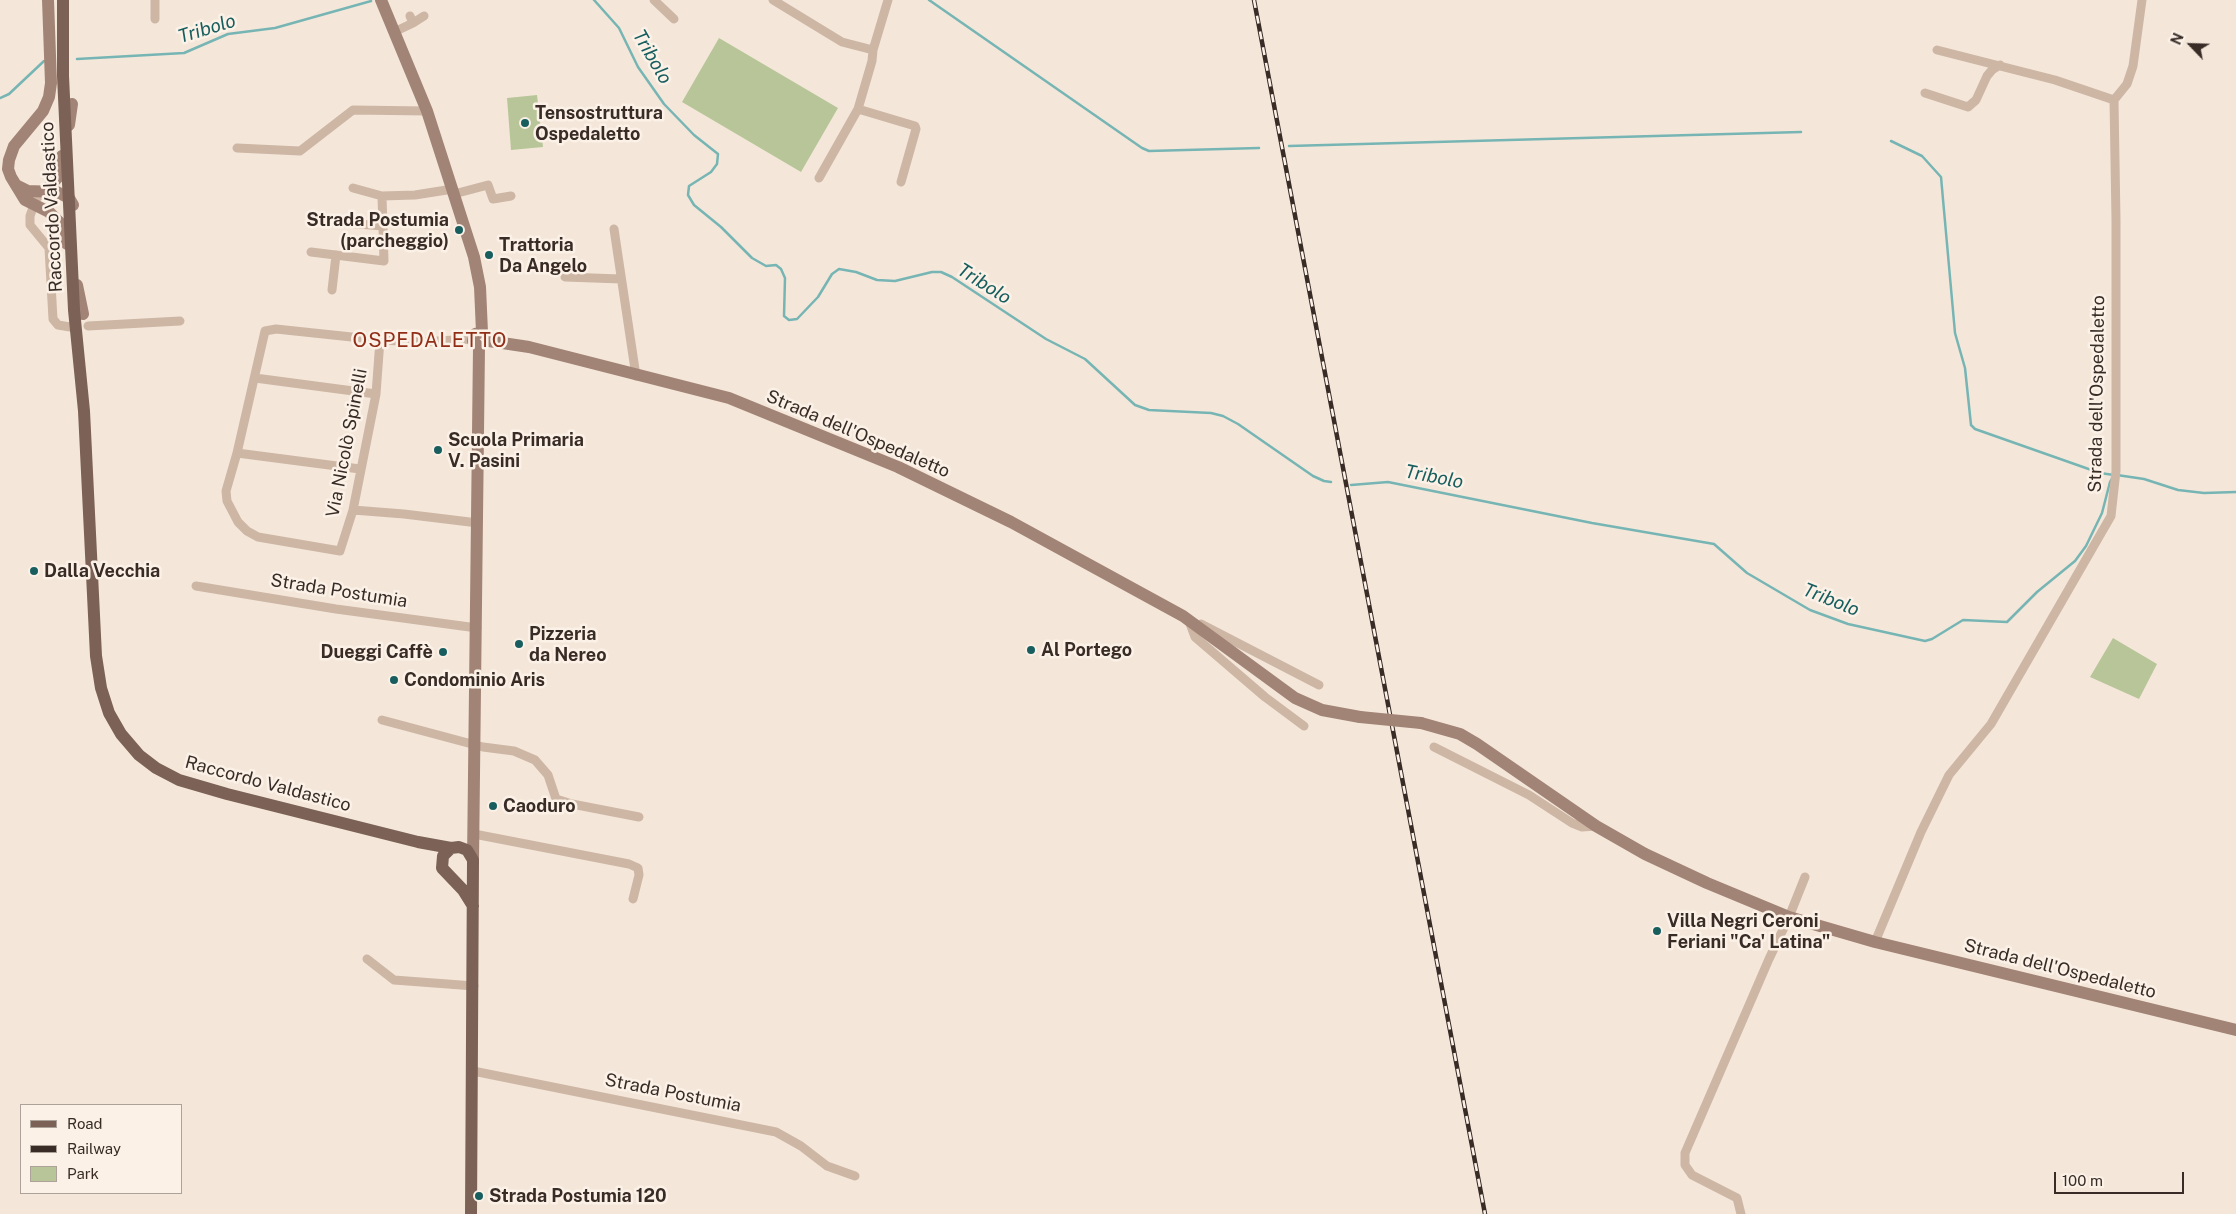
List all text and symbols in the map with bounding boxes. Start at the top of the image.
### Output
water label: Tribolo [175,9,239,49]
north arrow [2166,20,2216,70]
water label: Tribolo [627,26,677,88]
text: N [2168,31,2187,47]
place label: Tensostruttura Ospedaletto [535,102,663,144]
marker: Tensostruttura Ospedaletto [519,117,531,129]
street label: Raccordo Valdastico [37,121,67,293]
place label: Strada Postumia (parcheggio) [306,209,449,252]
marker: Strada Postumia (parcheggio) [453,224,465,236]
place label: Trattoria Da Angelo [499,234,587,276]
marker: Trattoria Da Angelo [483,249,495,261]
water label: Tribolo [953,259,1015,309]
street label: Strada dell'Ospedaletto [2084,295,2110,493]
district label: OSPEDALETTO [351,329,509,353]
street label: Via Nicolò Spinelli [322,367,372,519]
street label: Strada dell'Ospedaletto [763,386,953,482]
place label: Scuola Primaria V. Pasini [448,429,584,472]
marker: Scuola Primaria V. Pasini [432,444,444,456]
water label: Tribolo [1403,460,1465,494]
place label: Dalla Vecchia [44,560,160,582]
marker: Dalla Vecchia [28,565,40,577]
street label: Strada Postumia [269,570,409,612]
water label: Tribolo [1799,578,1863,622]
place label: Pizzeria da Nereo [529,623,607,666]
marker: Pizzeria da Nereo [513,638,525,650]
place label: Al Portego [1041,639,1132,661]
place label: Dueggi Caffè [321,641,433,663]
marker: Al Portego [1025,644,1037,656]
marker: Dueggi Caffè [437,646,449,658]
place label: Condominio Aris [404,669,545,691]
marker: Condominio Aris [388,674,400,686]
street label: Raccordo Valdastico [183,751,353,817]
place label: Caoduro [503,795,576,817]
marker: Caoduro [487,800,499,812]
place label: Villa Negri Ceroni Feriani "Ca' Latina" [1667,910,1830,952]
marker: Villa Negri Ceroni Feriani "Ca' Latina" [1651,925,1663,937]
street label: Strada dell'Ospedaletto [1962,935,2158,1003]
street label: Strada Postumia [603,1069,743,1117]
legend [20,1104,182,1194]
text: Road [67,1115,103,1132]
text: Railway [67,1140,121,1157]
scale bar [2056,1162,2186,1194]
text: Park [67,1165,99,1182]
text: 100 m [2062,1172,2103,1189]
place label: Strada Postumia 120 [489,1185,667,1207]
marker: Strada Postumia 120 [473,1190,485,1202]

